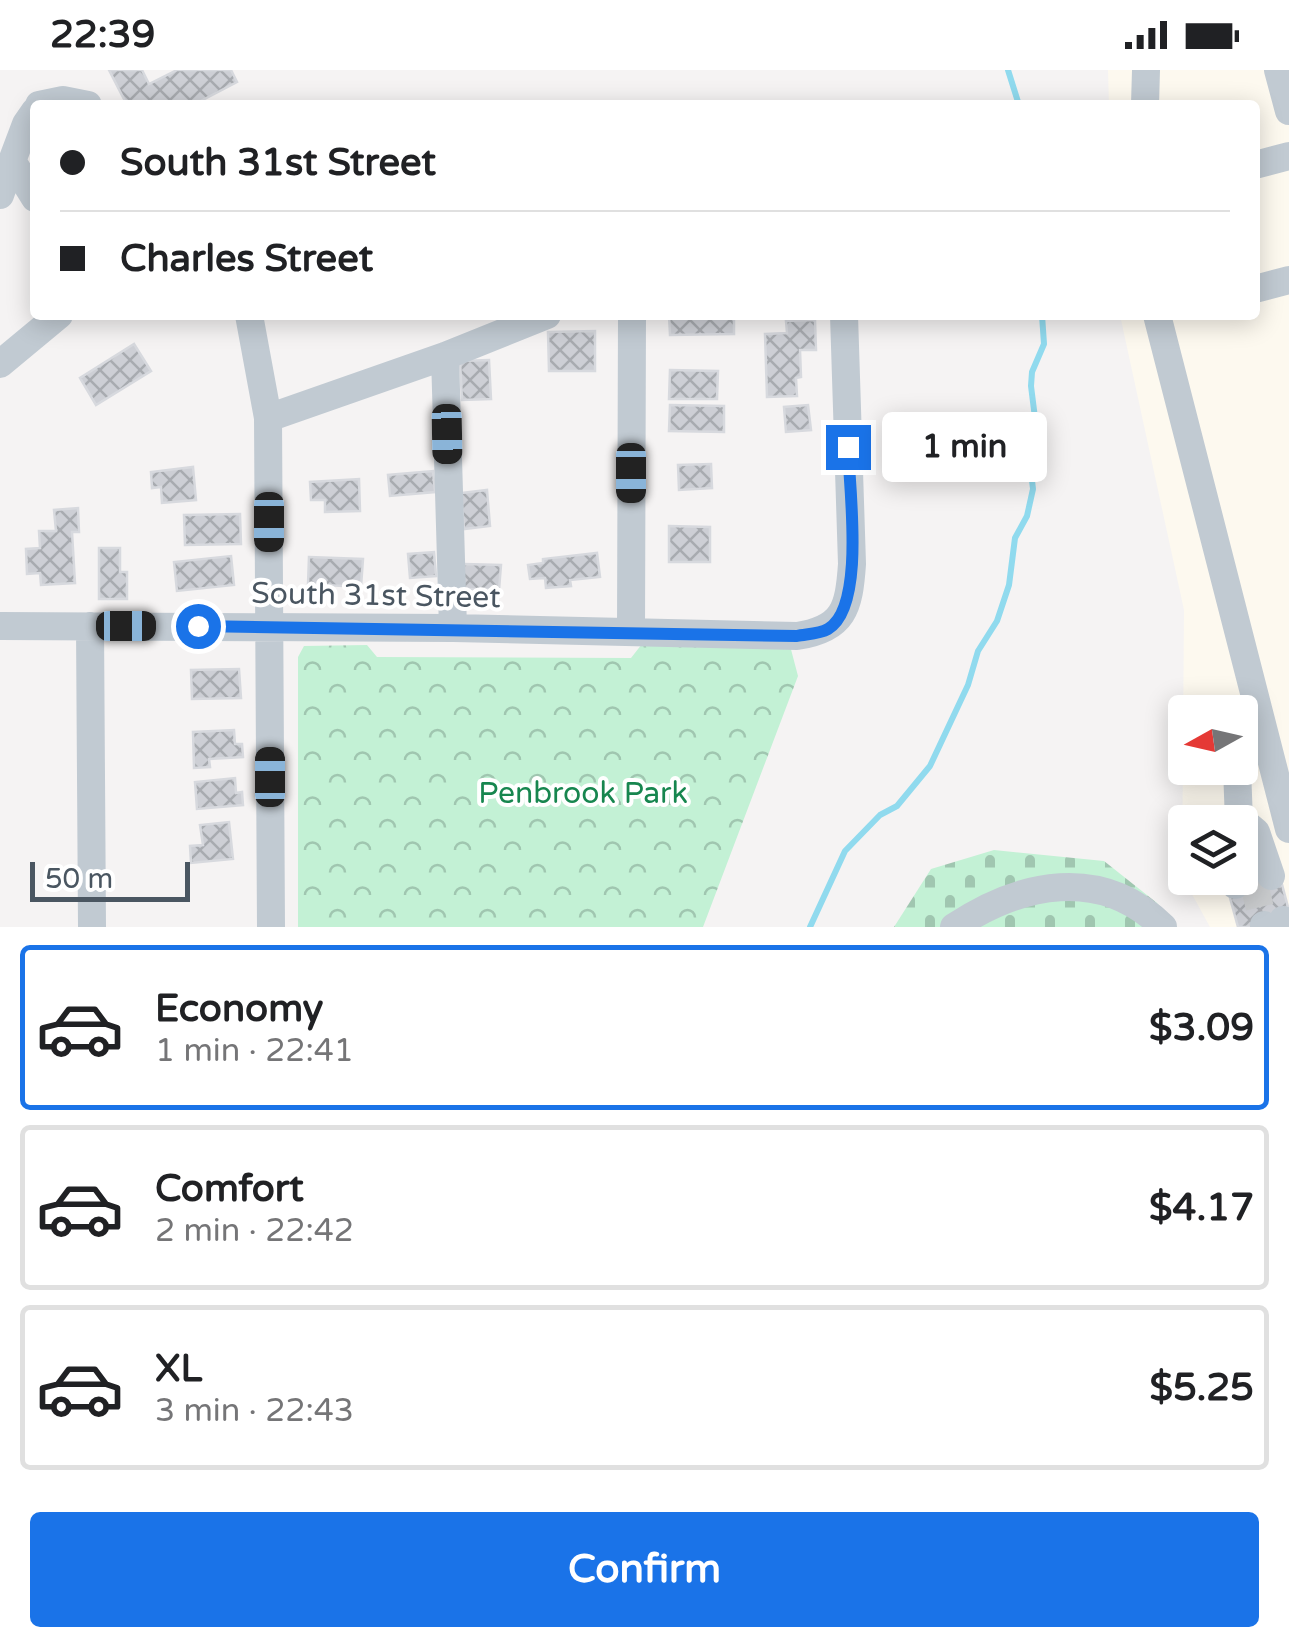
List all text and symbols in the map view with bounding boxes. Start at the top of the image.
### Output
text: 22:39 [50,12,155,58]
text: South 31st Street [120,140,436,186]
text: Charles Street [120,236,373,282]
car [431,404,463,464]
callout: 1 min [883,412,1048,482]
route end [826,425,871,470]
text: 1 min [922,428,1007,466]
car [616,443,646,503]
car [254,492,284,552]
street label: South 31st Street [251,575,501,616]
route start [176,604,221,649]
car [96,611,156,641]
north arrow [1168,695,1258,785]
map controls [1168,695,1258,895]
car [255,747,285,807]
park label: Penbrook Park [478,775,688,812]
button: layers [1168,805,1258,895]
scale bar [30,857,190,901]
text: 50 m [45,862,113,896]
icon: car [35,983,125,1073]
text: Economy [155,986,323,1032]
text: $3.09 [1149,1005,1254,1051]
text: 1 min · 22:41 [155,1032,354,1070]
icon: car [35,1163,125,1253]
text: Comfort [155,1166,304,1212]
text: $4.17 [1149,1185,1254,1231]
text: 2 min · 22:42 [155,1212,354,1250]
icon: car [35,1343,125,1433]
text: XL [155,1346,202,1392]
text: $5.25 [1149,1365,1254,1411]
text: 3 min · 22:43 [155,1392,354,1430]
button: Confirm [30,1512,1259,1627]

